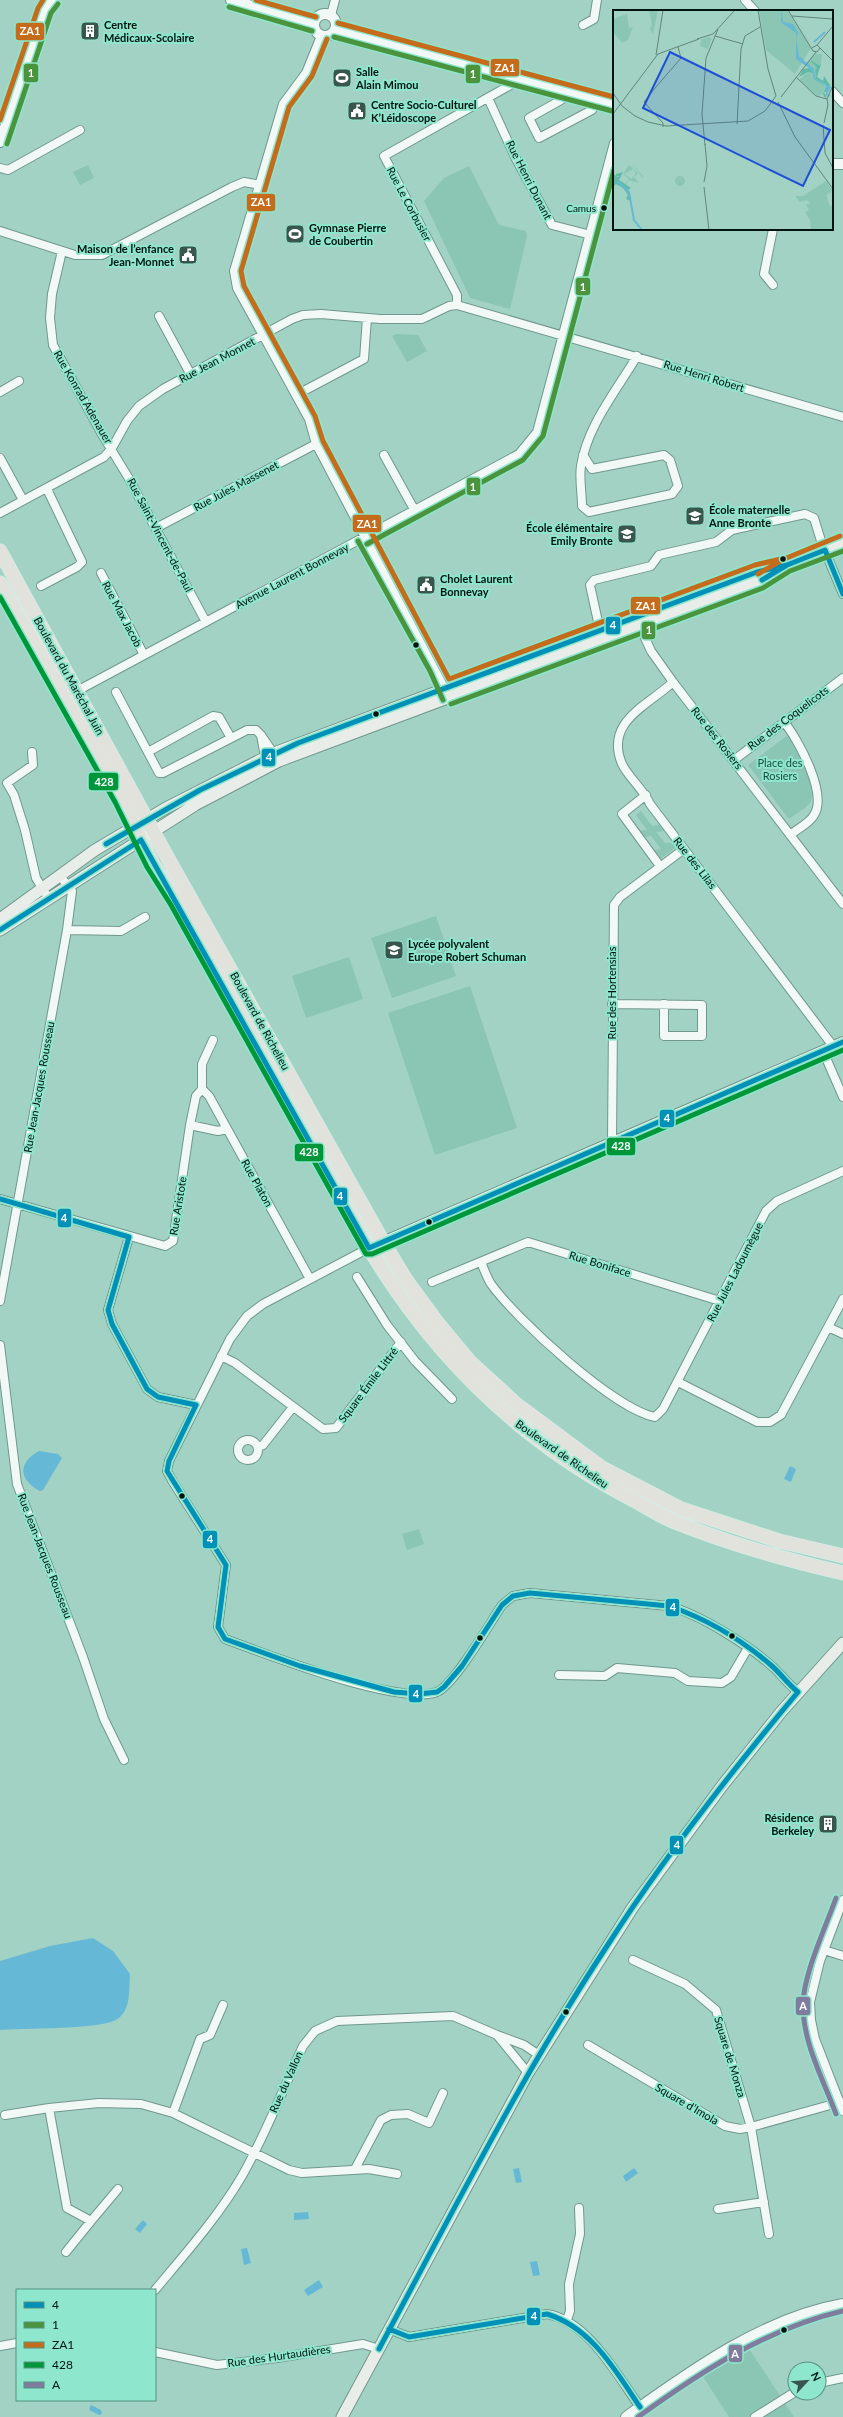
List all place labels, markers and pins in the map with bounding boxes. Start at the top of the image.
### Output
place label: Centre Médicaux-Scolaire [104,18,194,44]
building icon: Centre Médicaux-Scolaire [79,20,101,42]
place label: Salle Alain Mimou [355,65,418,91]
sports icon: Salle Alain Mimou [331,67,353,89]
place label: Centre Socio-Culturel K’Léidoscope [371,98,477,124]
public building icon: Centre Socio-Culturel K’Léidoscope [346,100,368,122]
place label: Camus [566,202,596,214]
marker: Camus [599,203,609,213]
place label: Gymnase Pierre de Coubertin [309,221,386,247]
sports icon: Gymnase Pierre de Coubertin [284,223,306,245]
place label: Maison de l’enfance Jean-Monnet [77,242,175,268]
public building icon: Maison de l’enfance Jean-Monnet [177,244,199,266]
place label: École maternelle Anne Bronte [708,503,790,529]
school or university icon: École maternelle Anne Bronte [684,505,706,527]
place label: École élémentaire Emily Bronte [526,521,613,547]
school or university icon: École élémentaire Emily Bronte [616,523,638,545]
unlabelled marker [778,554,788,564]
place label: Cholet Laurent Bonnevay [440,572,514,598]
public building icon: Cholet Laurent Bonnevay [415,574,437,596]
unlabelled marker [411,640,421,650]
unlabelled marker [371,709,381,719]
place label: Lycée polyvalent Europe Robert Schuman [408,937,526,963]
school or university icon: Lycée polyvalent Europe Robert Schuman [383,939,405,961]
unlabelled marker [424,1217,434,1227]
unlabelled marker [177,1491,187,1501]
unlabelled marker [727,1631,737,1641]
unlabelled marker [475,1633,485,1643]
place label: Résidence Berkeley [764,1811,814,1837]
building icon: Résidence Berkeley [817,1813,839,1835]
unlabelled marker [561,2007,571,2017]
unlabelled marker [779,2325,789,2335]

